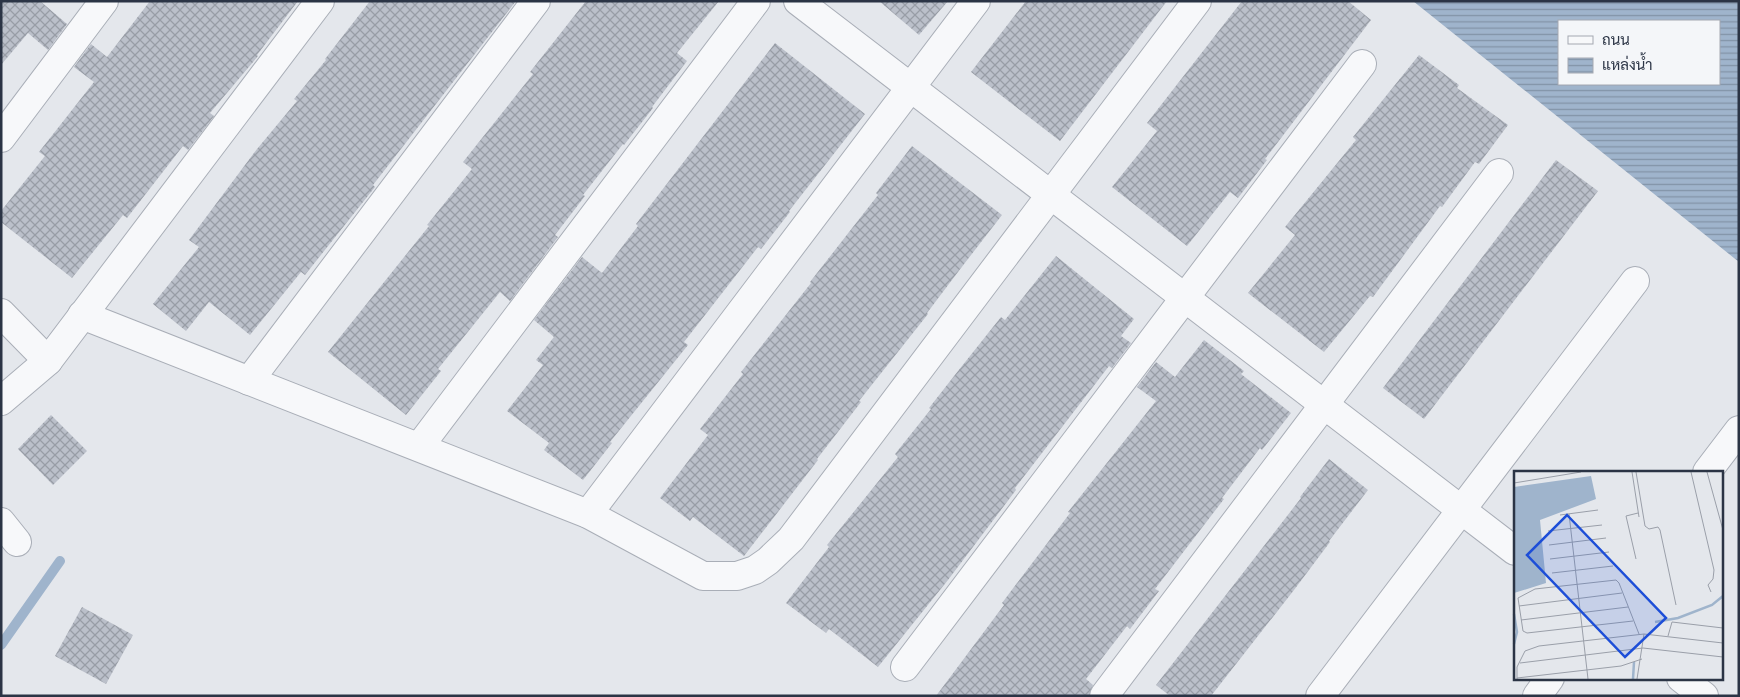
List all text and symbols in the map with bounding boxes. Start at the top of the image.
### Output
legend [1558,20,1720,85]
text: ถนน [1602,31,1630,49]
text: แหล่งน้ำ [1602,52,1653,74]
inset map [1514,471,1722,680]

